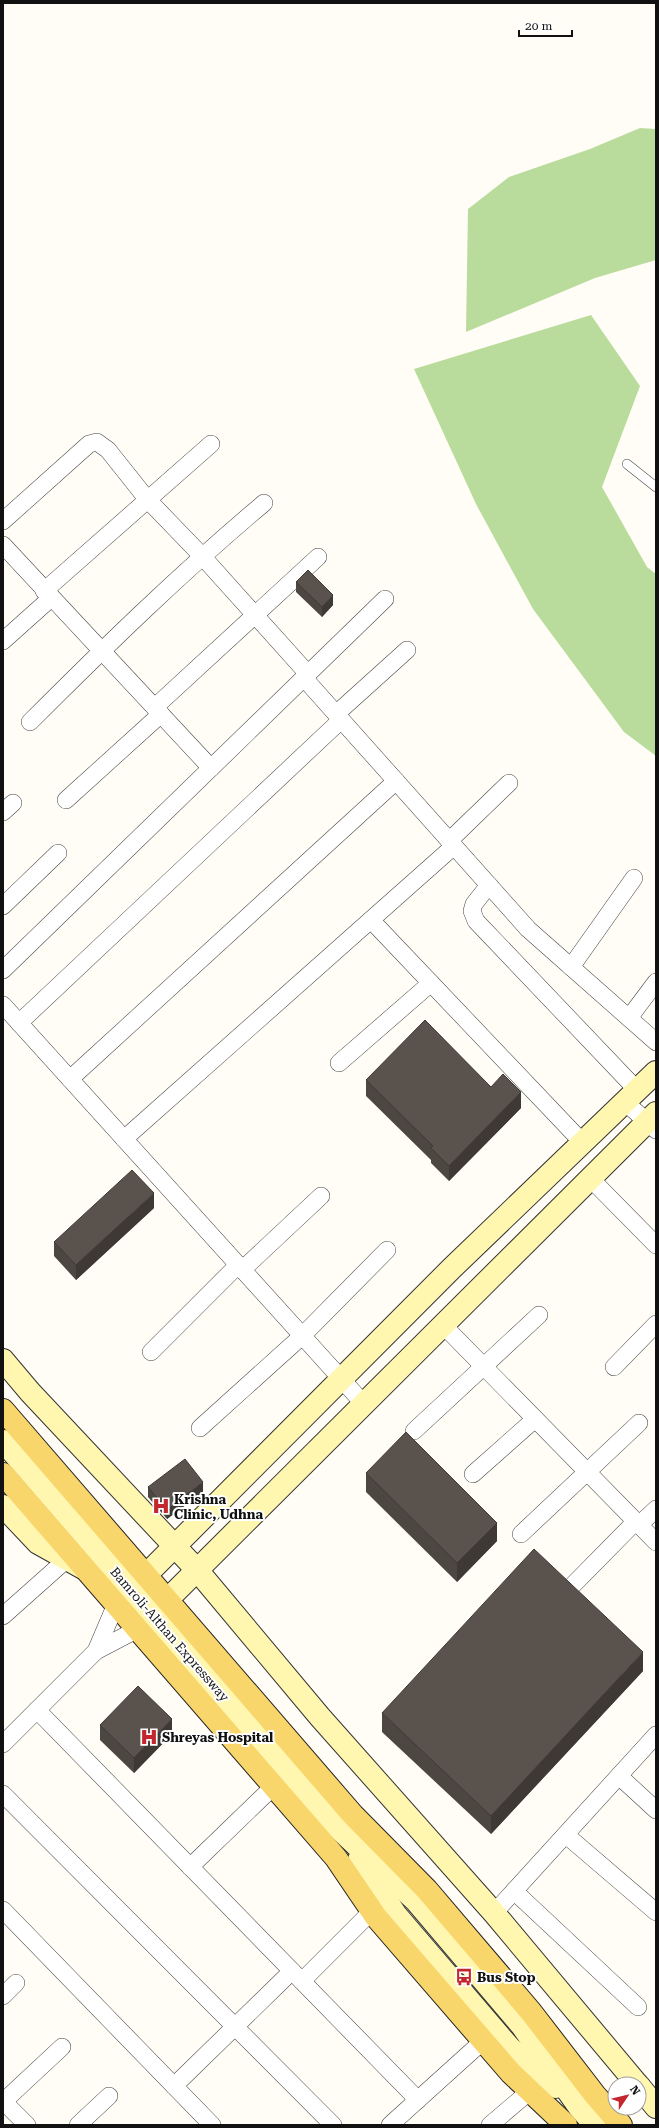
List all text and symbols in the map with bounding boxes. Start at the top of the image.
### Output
scale bar [519,12,572,38]
text: 20 m [525,19,552,33]
place label: Krishna Clinic, Udhna [174,1492,263,1522]
hospital icon: Krishna Clinic, Udhna [151,1496,171,1516]
street label: Bamroli-Althan Expressway [107,1564,232,1705]
hospital icon: Shreyas Hospital [139,1727,159,1747]
place label: Shreyas Hospital [162,1730,274,1745]
bus stop icon: Bus Stop [454,1967,474,1987]
place label: Bus Stop [477,1970,536,1985]
north arrow [607,2076,647,2116]
text: N [627,2083,643,2098]

